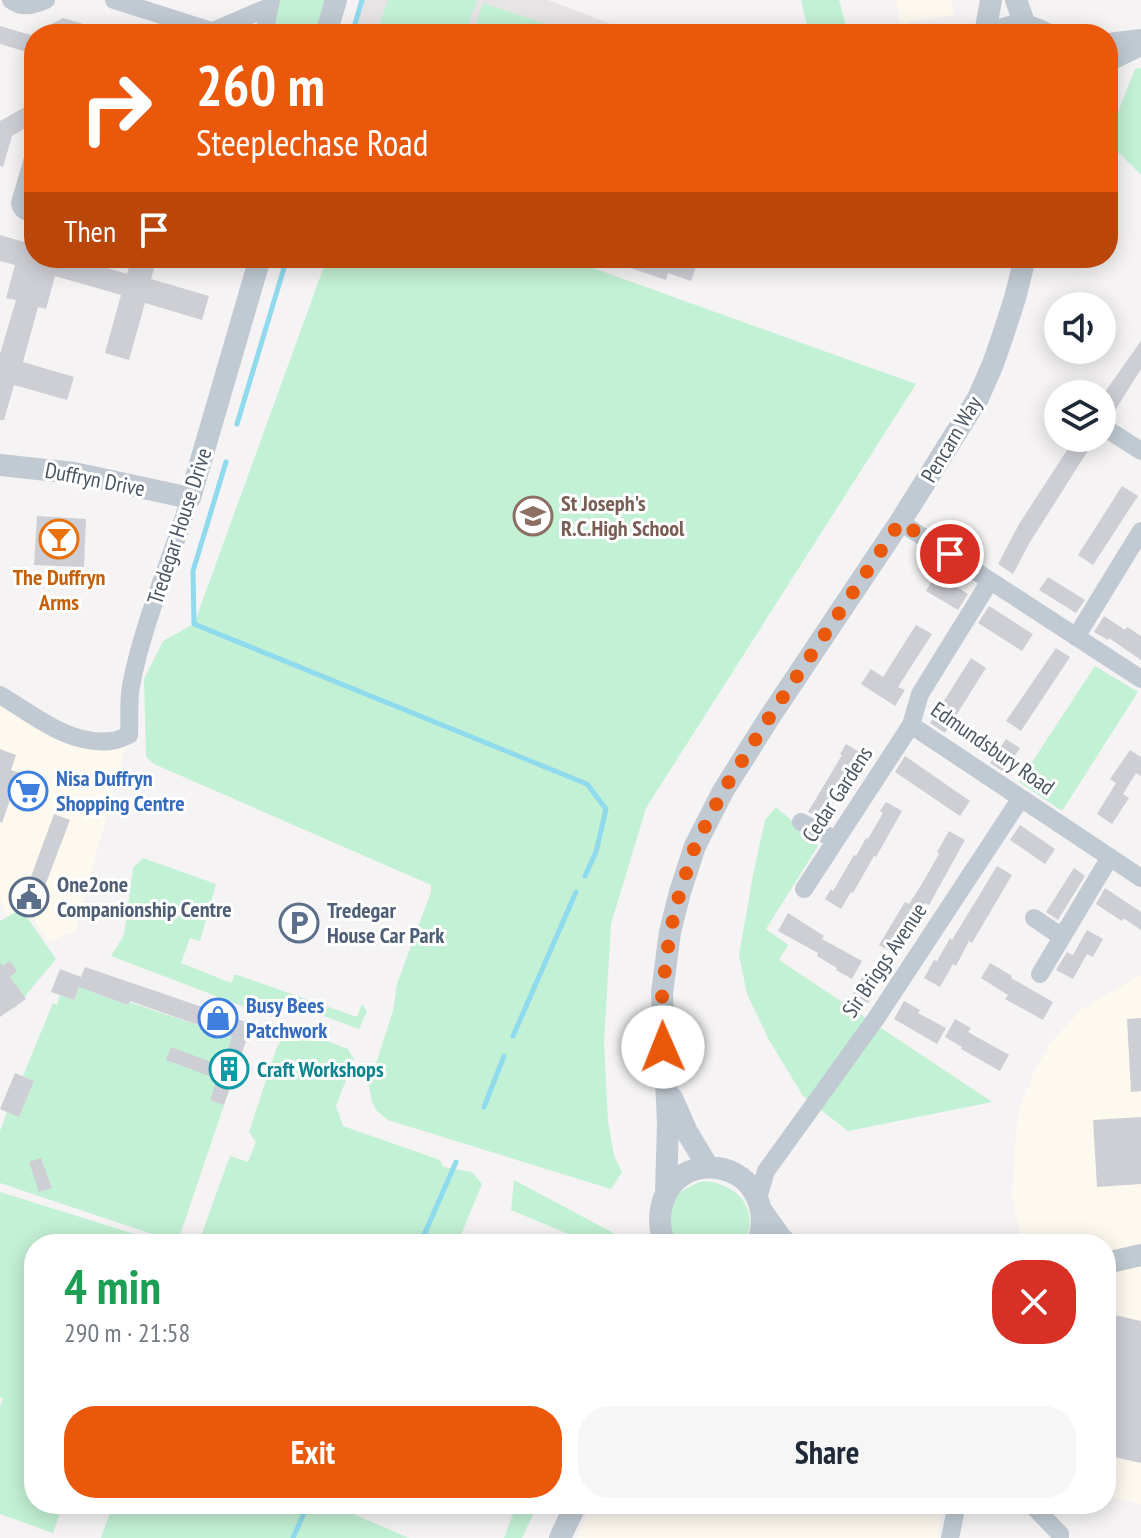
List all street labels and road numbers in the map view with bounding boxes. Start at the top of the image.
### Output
street label: Pencarn Way [914,390,988,487]
street label: Tredegar House Drive [141,444,217,608]
street label: Duffryn Drive [43,456,147,502]
street label: Edmundsbury Road [926,695,1060,801]
street label: Cedar Gardens [796,741,878,847]
street label: Sir Briggs Avenue [835,897,933,1023]

